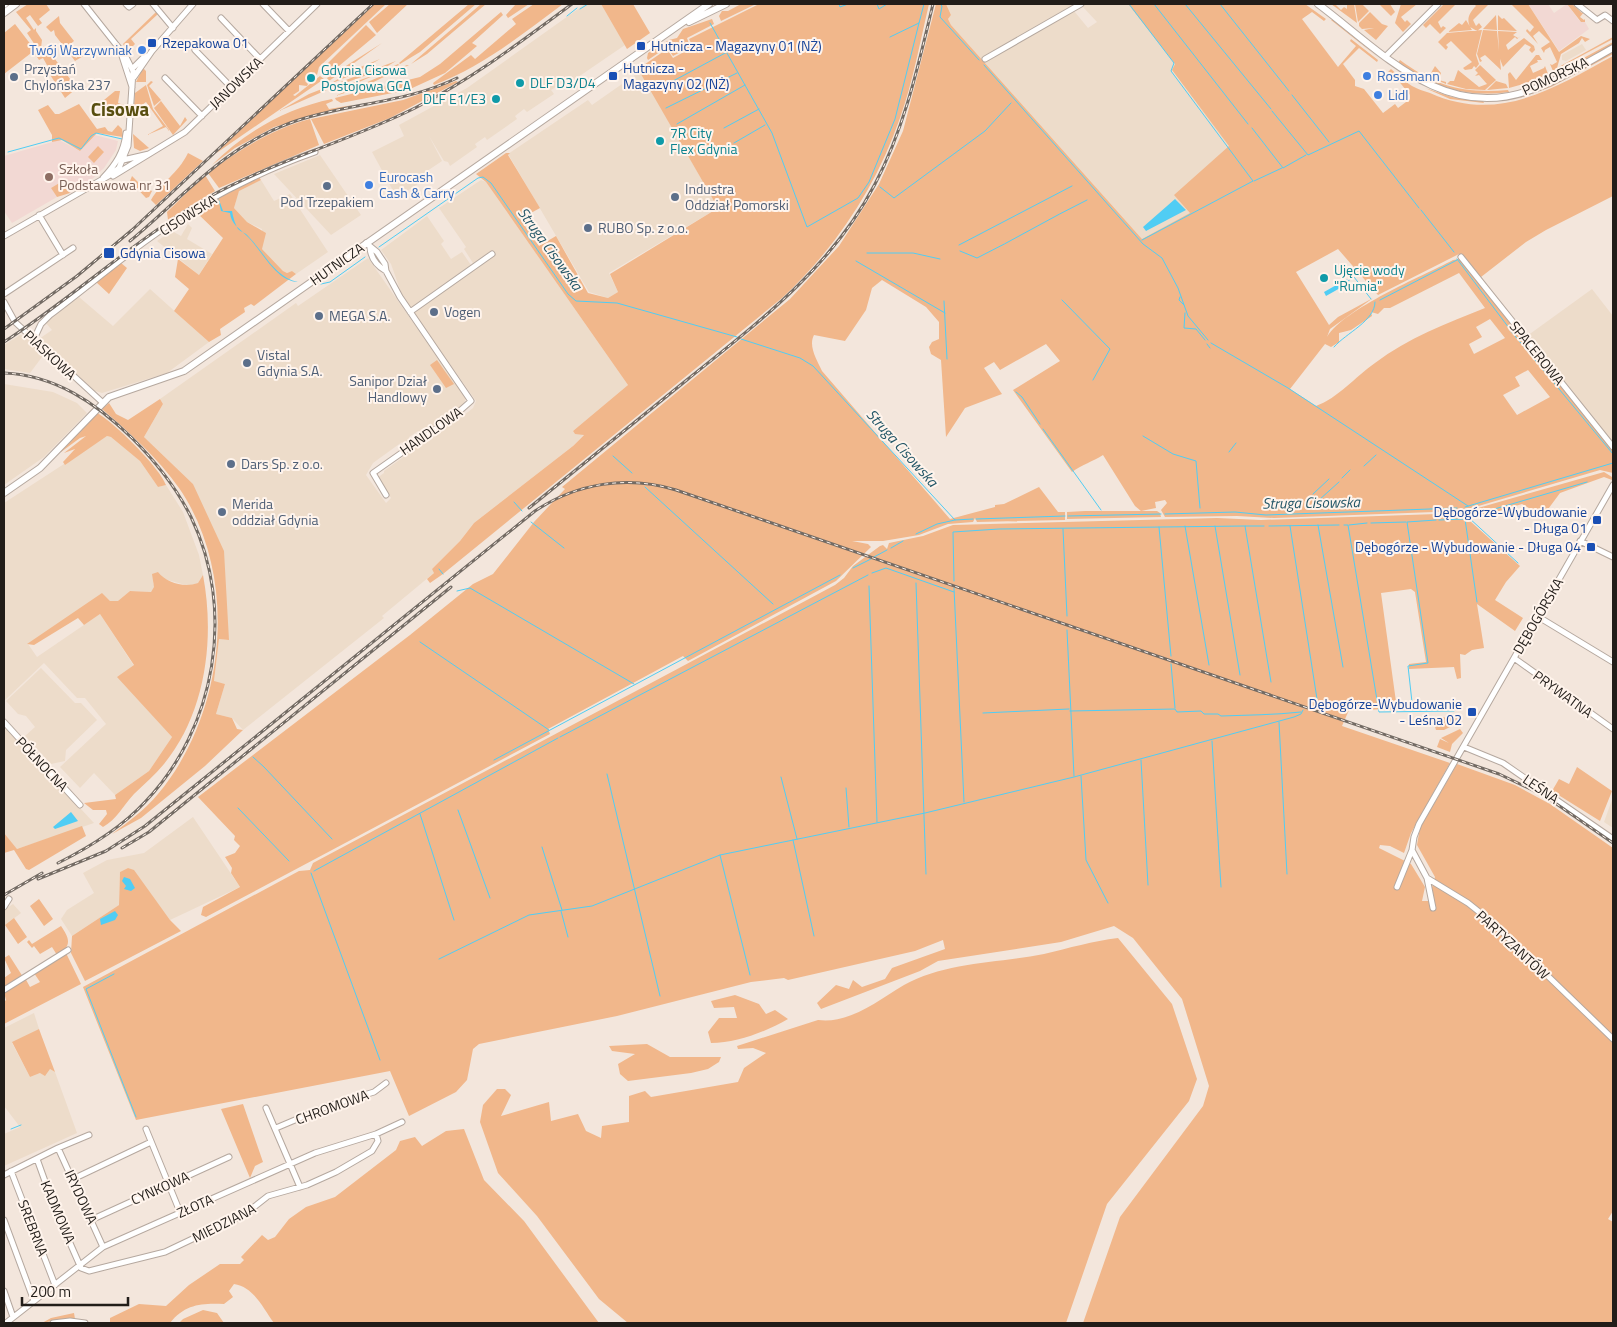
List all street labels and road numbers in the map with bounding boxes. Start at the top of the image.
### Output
street label: JANOWSKA [204,51,268,114]
street label: POMORSKA [1518,51,1592,100]
street label: CISOWSKA [155,188,221,240]
street label: HUTNICZA [305,237,369,290]
street label: SPACEROWA [1505,316,1570,390]
street label: PIASKOWA [19,325,82,385]
street label: HANDLOWA [395,401,467,460]
street label: DĘBOGÓRSKA [1507,573,1568,658]
street label: PRYWATNA [1529,665,1598,723]
street label: PÓŁNOCNA [11,731,74,796]
street label: LEŚNA [1519,769,1564,809]
street label: PARTYZANTÓW [1472,905,1555,984]
street label: CHROMOWA [292,1083,372,1129]
street label: CYNKOWA [127,1165,193,1210]
street label: IRYDOWA [60,1166,103,1228]
street label: KADMOWA [36,1177,81,1247]
street label: ZŁOTA [173,1188,217,1223]
street label: SREBRNA [13,1197,54,1260]
street label: MIEDZIANA [188,1197,260,1248]

